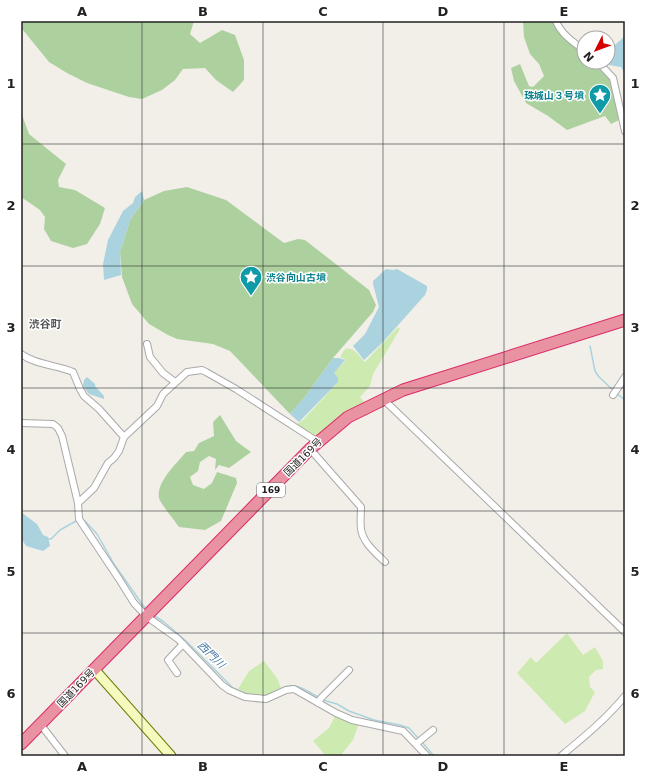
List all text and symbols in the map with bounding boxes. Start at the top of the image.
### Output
text: A [77,4,87,19]
text: B [198,4,208,19]
text: C [318,4,328,19]
text: D [438,4,449,19]
text: E [560,4,568,19]
north arrow [576,30,616,70]
text: N [581,49,597,64]
text: 1 [6,76,16,91]
text: 1 [630,76,640,91]
place icon: 珠城山３号墳 [587,82,613,115]
place label: 珠城山３号墳 [524,90,585,101]
text: 2 [6,198,16,213]
text: 2 [630,198,640,213]
place icon: 渋谷向山古墳 [238,264,264,297]
place label: 渋谷向山古墳 [266,272,327,283]
district label: 渋谷町 [29,318,62,331]
text: 3 [6,320,16,335]
text: 3 [630,320,640,335]
street label: 国道169号 [282,436,324,478]
text: 4 [6,442,16,457]
text: 4 [630,442,640,457]
road number: 169 [257,483,285,497]
text: 5 [6,564,16,579]
text: 5 [630,564,640,579]
water label: 西門川 [195,639,228,672]
street label: 国道169号 [55,667,97,709]
text: 6 [6,686,16,701]
text: 6 [630,686,640,701]
text: A [77,759,87,774]
text: B [198,759,208,774]
text: C [318,759,328,774]
text: D [438,759,449,774]
text: E [560,759,568,774]

